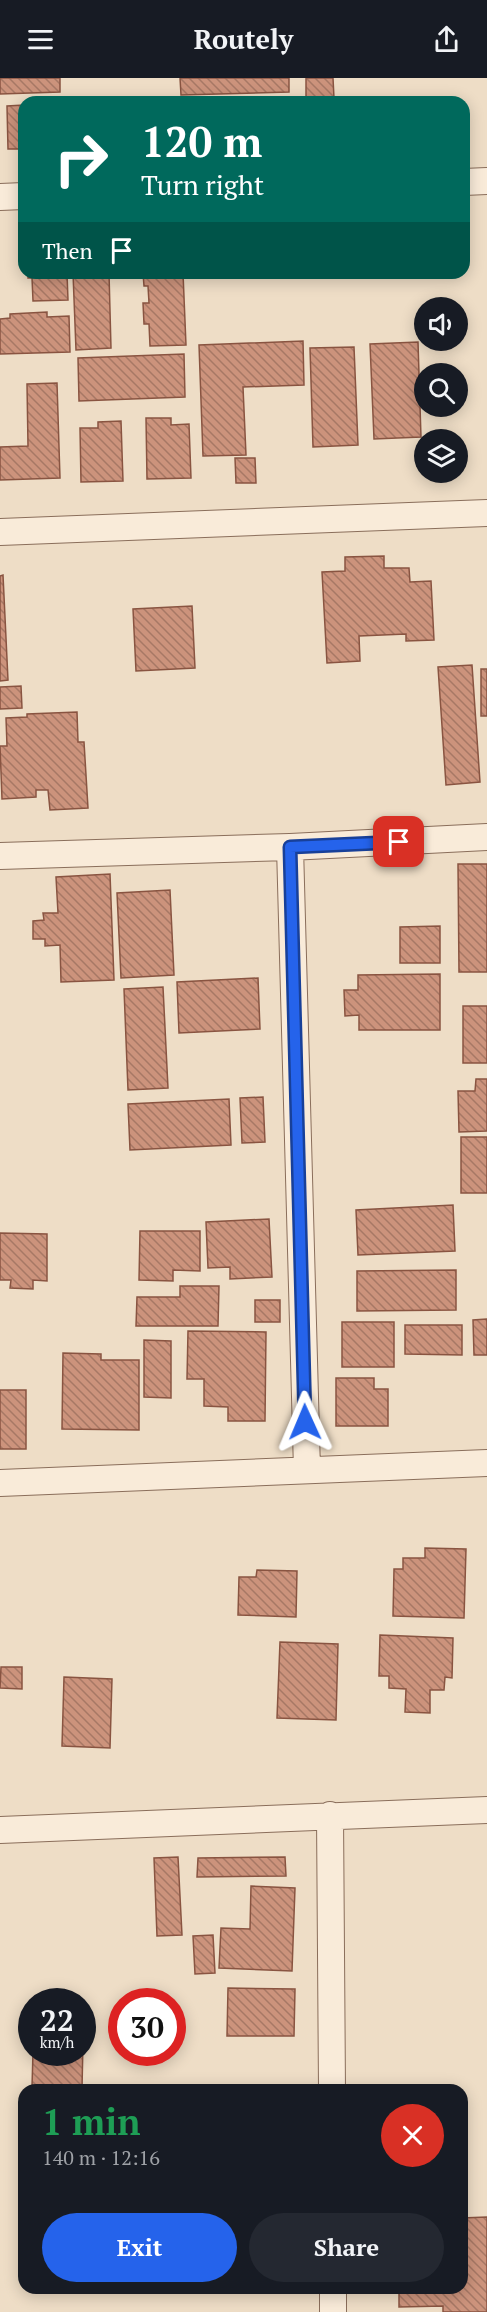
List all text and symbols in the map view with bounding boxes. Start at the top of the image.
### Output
text: Routely [194,21,293,57]
icon: menu [24,23,57,56]
icon: share [430,23,463,56]
text: 120 m [141,113,262,169]
icon: right [42,120,120,198]
text: Turn right [141,167,264,203]
icon: arrive [105,234,138,267]
text: Then [42,236,93,265]
map controls [414,297,468,483]
button: sound [414,297,468,351]
button: search [414,363,468,417]
button: layers [414,429,468,483]
pin [373,816,424,867]
icon: arrive [382,825,415,858]
position arrow [273,1390,337,1454]
speed limit sign: 30 [108,1988,186,2066]
text: 22 [40,2000,74,2040]
text: km/h [40,2032,74,2052]
text: 1 min [42,2098,140,2145]
button: close [381,2104,444,2167]
text: 140 m · 12:16 [42,2144,160,2171]
button: Exit [42,2213,237,2282]
button: Share [249,2213,444,2282]

